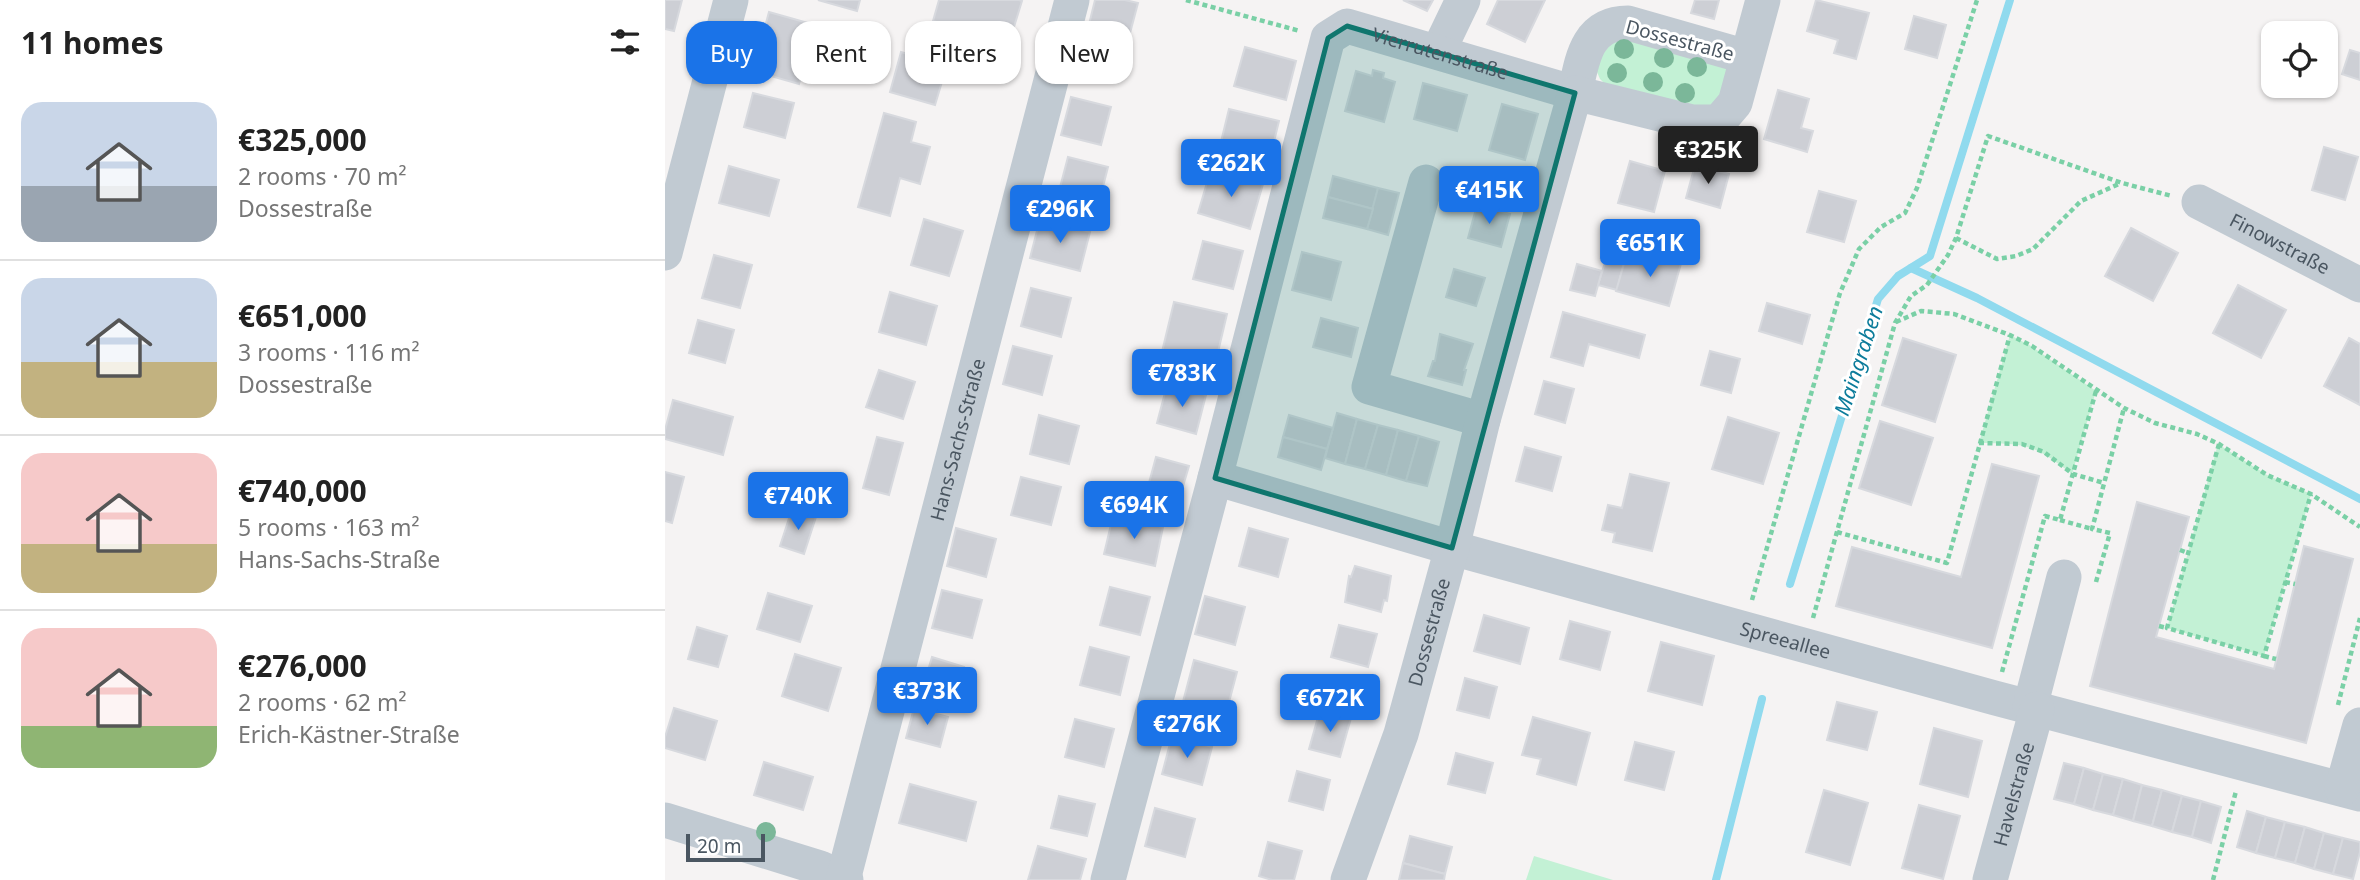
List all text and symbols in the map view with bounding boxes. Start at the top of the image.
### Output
street label: Dossestraße [1623,13,1737,67]
chip: Buy [686,21,777,84]
chip: Rent [791,21,891,84]
chip: Filters [905,21,1021,84]
chip: New [1035,21,1133,84]
street label: Vierrutenstraße [1369,21,1511,86]
map controls [2261,21,2338,98]
button: locate [2261,21,2338,98]
text: 11 homes [21,22,164,63]
icon: filters [606,23,644,61]
text: €325,000 [238,119,367,160]
pin: €325K [1659,127,1757,186]
icon: home [77,130,161,214]
text: €325K [1674,133,1742,165]
pin: €262K [1182,140,1280,199]
text: €262K [1197,146,1265,178]
text: 2 rooms · 70 m² [238,160,407,192]
pin: €415K [1440,166,1538,226]
text: €415K [1455,173,1523,205]
pin: €296K [1011,186,1109,245]
text: Dossestraße [238,192,372,224]
text: €296K [1026,192,1094,224]
street label: Finowstraße [2225,207,2334,280]
pin: €651K [1601,219,1699,279]
text: €651K [1616,226,1684,258]
text: €651,000 [238,295,367,336]
water label: Maingraben [1827,302,1889,419]
icon: home [77,306,161,390]
text: 3 rooms · 116 m² [238,336,420,368]
pin: €783K [1133,350,1231,409]
street label: Hans-Sachs-Straße [924,356,991,524]
text: €783K [1148,356,1216,388]
text: Dossestraße [238,368,372,400]
text: €740,000 [238,470,367,511]
pin: €740K [749,472,847,532]
text: €740K [764,479,832,511]
icon: home [77,481,161,565]
pin: €694K [1085,482,1183,541]
text: €694K [1100,488,1168,520]
text: 5 rooms · 163 m² [238,511,420,543]
text: Hans-Sachs-Straße [238,543,440,575]
street label: Dossestraße [1402,575,1456,689]
street label: Spreeallee [1737,615,1834,665]
text: €276,000 [238,645,367,686]
icon: home [77,656,161,740]
pin: €373K [878,668,976,727]
text: €373K [893,674,961,706]
pin: €672K [1281,674,1379,734]
text: €672K [1296,681,1364,713]
text: 2 rooms · 62 m² [238,686,407,718]
pin: €276K [1138,700,1236,760]
text: €276K [1153,707,1221,739]
text: Erich-Kästner-Straße [238,718,460,750]
street label: Havelstraße [1987,739,2040,849]
scale bar [686,831,765,863]
text: 20 m [697,833,741,859]

